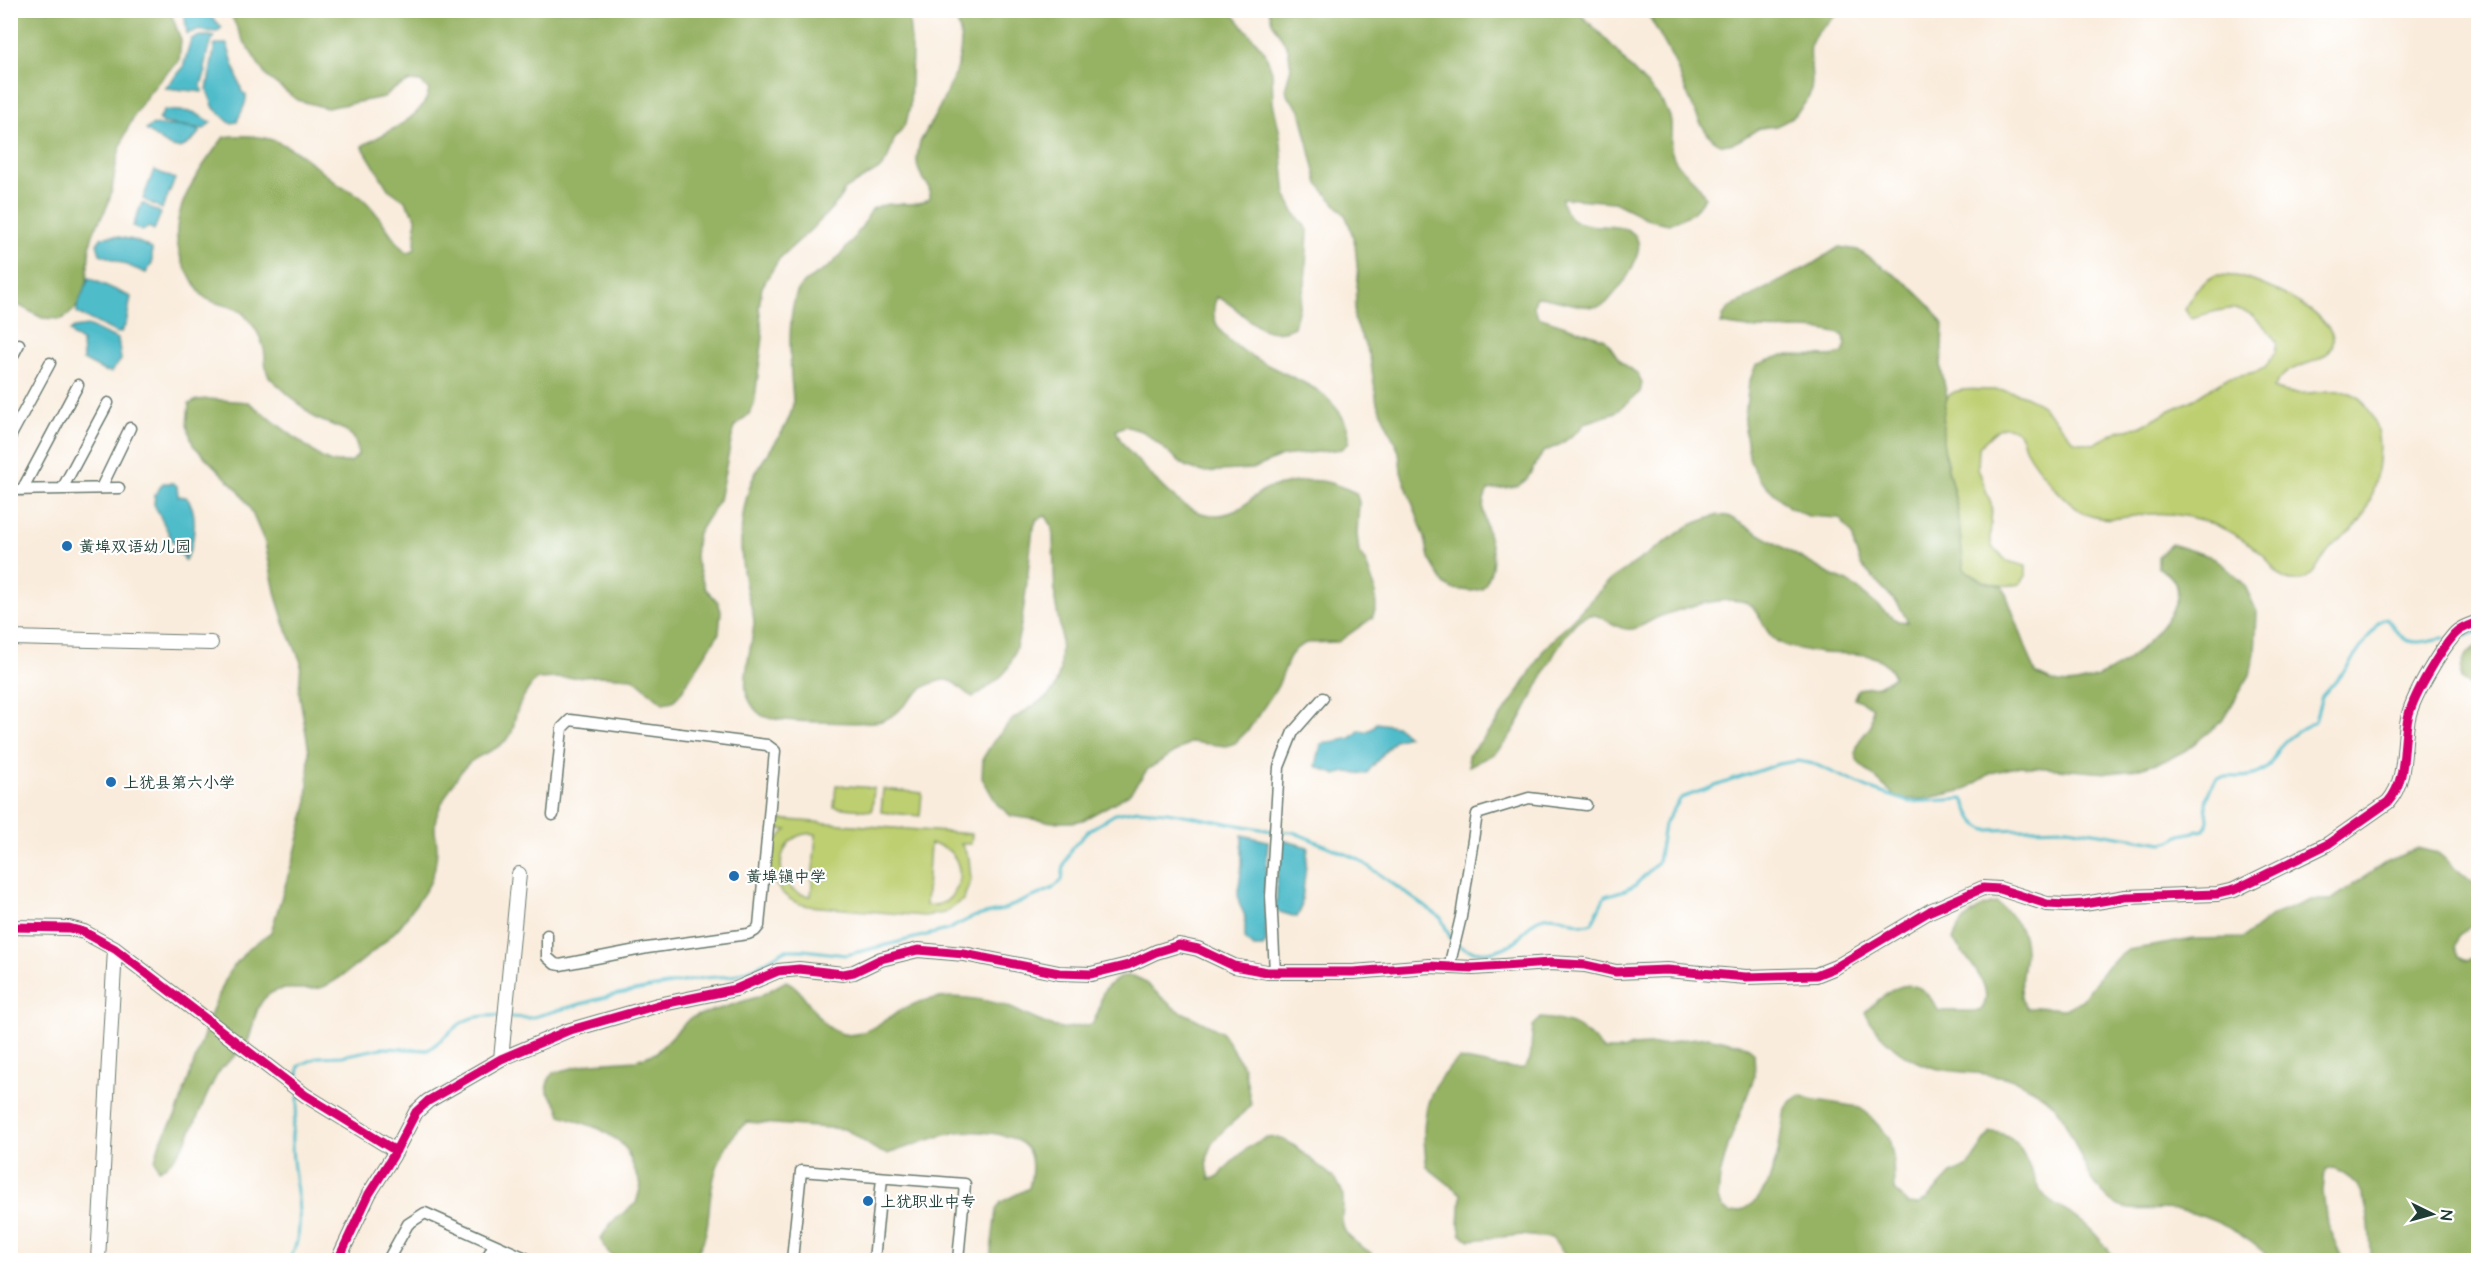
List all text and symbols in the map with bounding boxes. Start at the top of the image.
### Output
place label: 黄埠双语幼儿园 [79,536,191,558]
marker: 黄埠双语幼儿园 [60,539,74,553]
place label: 上犹县第六小学 [123,772,235,794]
marker: 上犹县第六小学 [104,775,118,789]
place label: 黄埠镇中学 [746,866,826,888]
marker: 黄埠镇中学 [727,869,741,883]
north arrow [2402,1184,2462,1244]
place label: 上犹职业中专 [880,1191,976,1213]
marker: 上犹职业中专 [861,1194,875,1208]
text: N [2435,1209,2457,1221]

